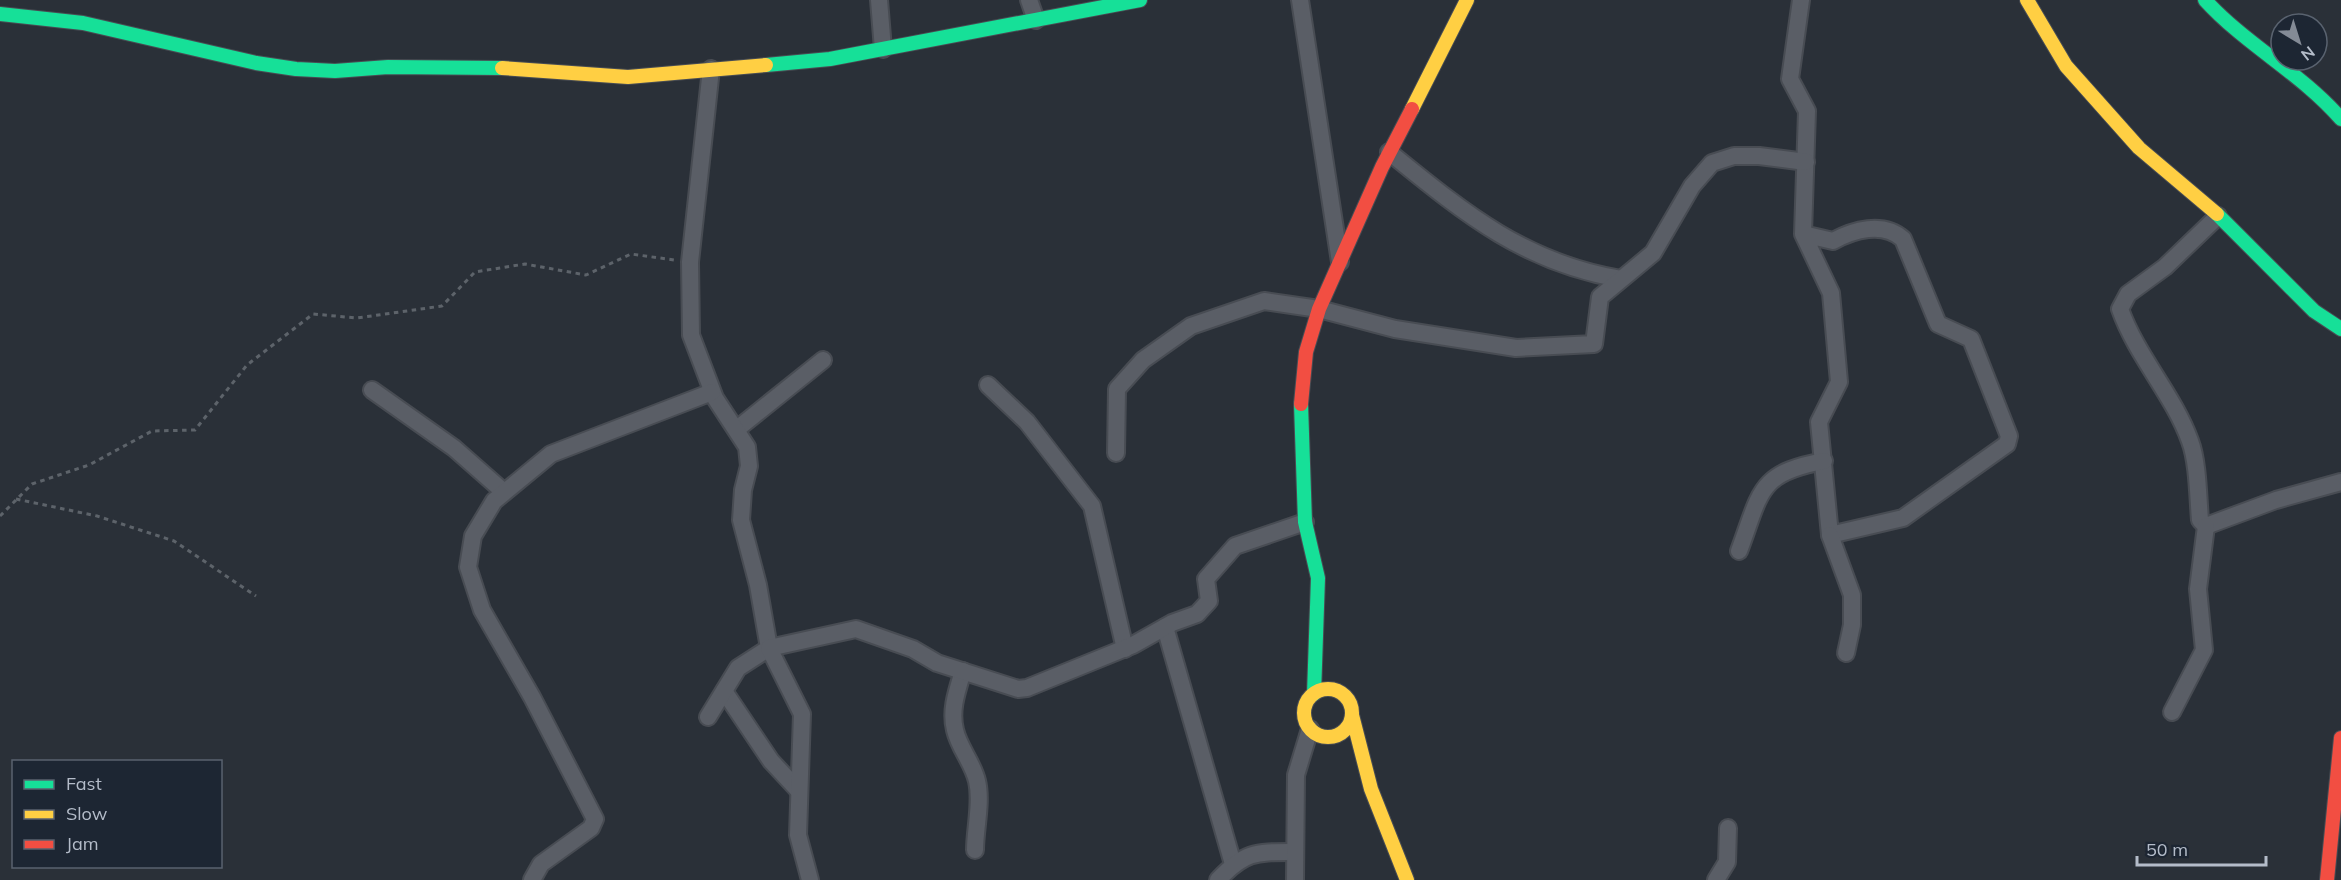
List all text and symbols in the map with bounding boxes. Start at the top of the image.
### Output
north arrow [2269,12,2329,72]
text: N [2297,42,2319,65]
legend [12,760,222,868]
text: Fast [66,772,102,795]
text: Slow [66,802,108,825]
scale bar [2137,829,2266,867]
text: Jam [66,832,99,855]
text: 50 m [2146,838,2188,861]

